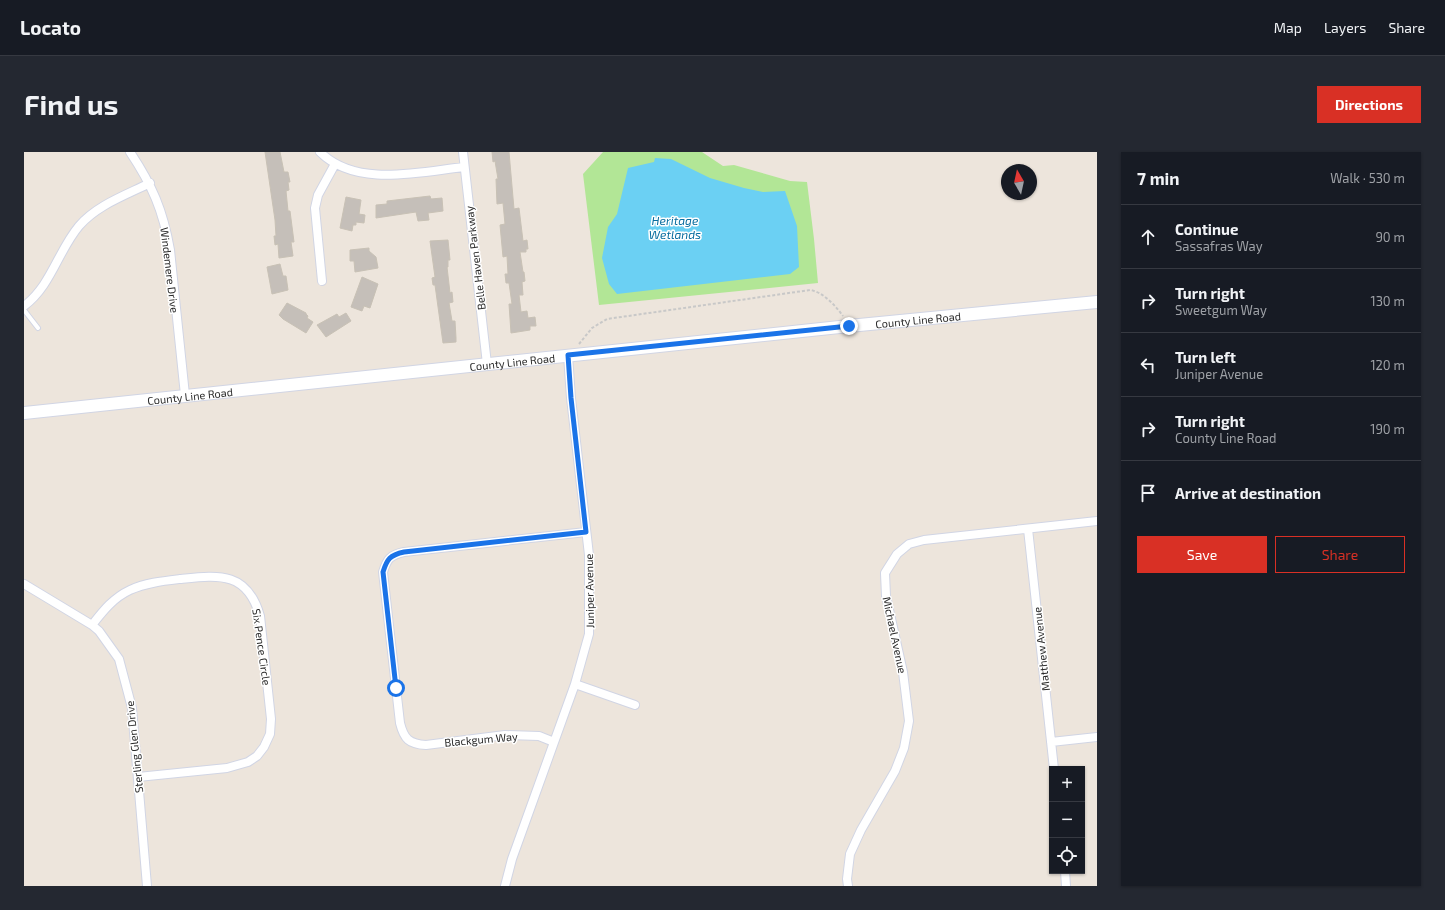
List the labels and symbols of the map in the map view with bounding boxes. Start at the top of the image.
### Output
north arrow [1001,164,1037,200]
street label: Belle Haven Parkway [462,205,488,311]
water label: Heritage Wetlands [649,213,701,241]
street label: Windemere Drive [158,227,182,314]
street label: County Line Road [875,309,962,330]
route end [840,317,858,335]
street label: County Line Road [469,351,556,372]
street label: County Line Road [147,385,234,406]
street label: Juniper Avenue [582,553,596,628]
street label: Michael Avenue [881,595,909,675]
street label: Matthew Avenue [1030,606,1052,692]
street label: Six Pence Circle [250,608,274,686]
route start [387,679,405,697]
street label: Sterling Glen Drive [123,700,145,794]
street label: Blackgum Way [444,729,518,749]

